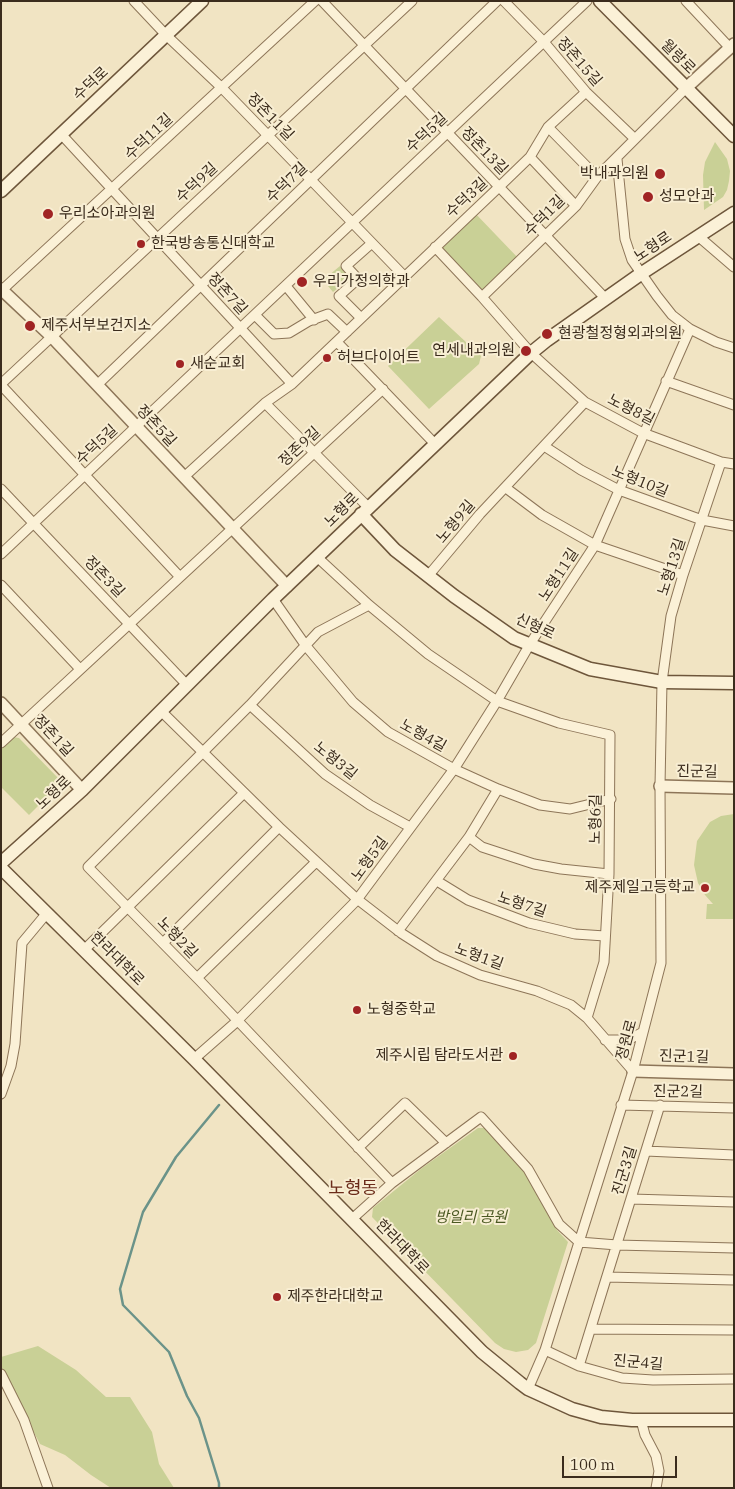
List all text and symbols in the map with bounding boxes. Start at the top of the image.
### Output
street label: 정존15길 [553,34,605,90]
street label: 월랑로 [657,36,699,78]
street label: 수덕로 [70,63,112,105]
street label: 정존11길 [243,89,297,145]
street label: 수덕5길 [402,109,452,157]
street label: 수덕11길 [121,110,177,164]
street label: 정존13길 [457,123,511,179]
street label: 수덕9길 [172,159,222,207]
street label: 수덕7길 [263,159,311,207]
place label: 박내과의원 [580,165,649,183]
marker: 박내과의원 [653,167,667,181]
street label: 수덕3길 [442,174,492,222]
place label: 성모안과 [659,188,714,206]
marker: 성모안과 [641,190,655,204]
street label: 수덕1길 [521,192,569,240]
place label: 우리소아과의원 [59,205,156,223]
marker: 우리소아과의원 [41,207,55,221]
street label: 노형로 [631,228,675,266]
place label: 한국방송통신대학교 [151,235,275,253]
marker: 한국방송통신대학교 [135,238,147,250]
street label: 정존7길 [203,269,251,319]
place label: 우리가정의학과 [313,273,410,291]
marker: 우리가정의학과 [295,275,309,289]
place label: 제주서부보건지소 [41,317,151,335]
marker: 제주서부보건지소 [23,319,37,333]
place label: 현광철정형외과의원 [558,325,682,343]
marker: 현광철정형외과의원 [540,327,554,341]
place label: 연세내과의원 [432,342,515,360]
marker: 연세내과의원 [519,344,533,358]
place label: 허브다이어트 [337,349,420,367]
marker: 허브다이어트 [321,352,333,364]
place label: 새순교회 [190,355,245,373]
marker: 새순교회 [174,358,186,370]
street label: 노형8길 [604,391,658,429]
street label: 정존5길 [132,401,180,451]
street label: 수덕5길 [72,421,122,469]
street label: 정존9길 [275,423,325,471]
street label: 노형10길 [609,463,671,501]
street label: 노형로 [321,489,363,531]
street label: 노형9길 [433,497,479,547]
street label: 노형13길 [654,536,690,598]
street label: 노형11길 [535,545,583,605]
street label: 정존3길 [80,553,128,601]
street label: 신형로 [512,610,558,644]
street label: 정존1길 [29,711,77,761]
street label: 노형4길 [397,716,449,756]
street label: 노형3길 [310,738,360,784]
street label: 진군길 [676,763,718,781]
street label: 노형로 [33,772,75,814]
street label: 노형6길 [587,794,605,844]
street label: 노형5길 [348,833,392,885]
place label: 제주제일고등학교 [585,879,695,897]
marker: 제주제일고등학교 [699,882,711,894]
street label: 노형7길 [495,889,549,921]
street label: 노형2길 [153,914,201,962]
street label: 한라대학로 [86,928,148,990]
street label: 노형1길 [452,940,506,974]
place label: 노형중학교 [367,1001,436,1019]
marker: 노형중학교 [351,1004,363,1016]
street label: 정원로 [613,1018,641,1062]
place label: 제주시립 탐라도서관 [375,1047,503,1065]
street label: 진군1길 [659,1047,709,1067]
marker: 제주시립 탐라도서관 [507,1050,519,1062]
street label: 진군2길 [653,1083,703,1101]
street label: 진군3길 [609,1144,641,1198]
district label: 노형동 [328,1178,378,1200]
park label: 방일리 공원 [435,1209,507,1227]
street label: 한라대학로 [372,1216,432,1278]
place label: 제주한라대학교 [287,1288,384,1306]
marker: 제주한라대학교 [271,1291,283,1303]
street label: 진군4길 [612,1352,664,1374]
scale bar [565,1446,680,1478]
text: 100 m [570,1455,615,1474]

